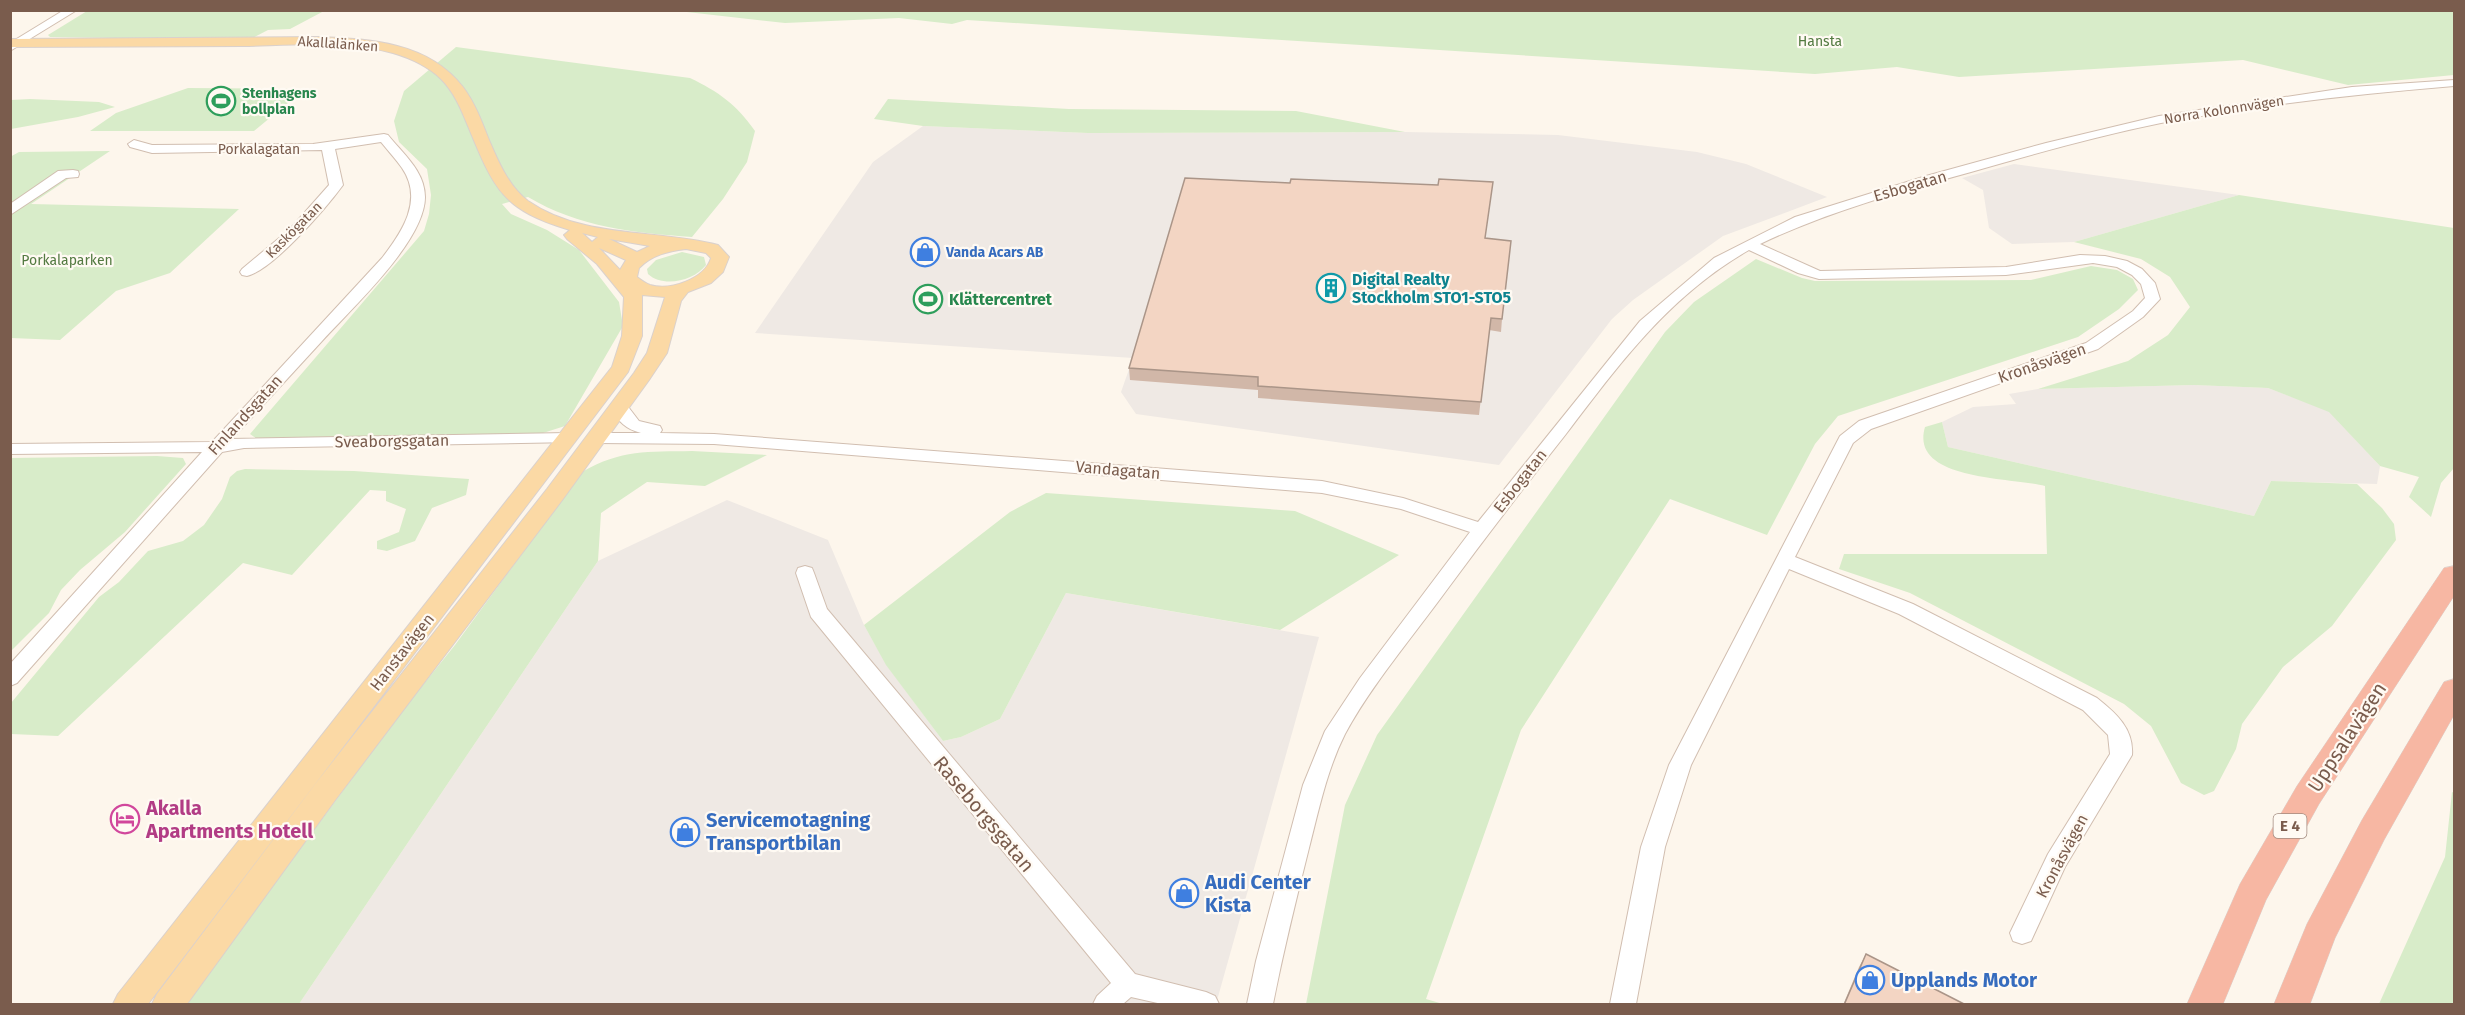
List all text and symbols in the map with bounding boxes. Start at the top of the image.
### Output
street label: Akallalänken [297,33,379,55]
park label: Hansta [1798,33,1842,50]
sports icon: Stenhagens bollplan [205,85,237,117]
place label: Stenhagens bollplan [242,85,317,118]
street label: Norra Kolonnvägen [2163,92,2285,128]
street label: Porkalagatan [218,141,300,158]
street label: Esbogatan [1871,166,1949,206]
street label: Kaskögatan [262,198,326,262]
shop icon: Vanda Acars AB [909,236,941,268]
place label: Vanda Acars AB [945,244,1044,261]
park label: Porkalaparken [21,252,113,269]
place label: Digital Realty Stockholm STO1-STO5 [1352,270,1512,307]
building icon: Digital Realty Stockholm STO1-STO5 [1315,272,1347,304]
sports icon: Klättercentret [912,283,944,315]
place label: Klättercentret [949,290,1053,309]
street label: Kronåsvägen [1995,339,2089,387]
street label: Finlandsgatan [204,371,286,459]
street label: Sveaborgsgatan [335,431,449,451]
street label: Esbogatan [1489,445,1551,517]
street label: Vandagatan [1075,457,1161,483]
street label: Hanstavägen [366,610,438,694]
street label: Uppsalavägen [2303,678,2391,796]
street label: Raseborgsgatan [929,751,1039,877]
place label: Akalla Apartments Hotell [145,796,313,843]
hotel icon: Akalla Apartments Hotell [109,803,141,835]
place label: Servicemotagning Transportbilan [706,808,871,855]
street label: Kronåsvägen [2032,811,2092,901]
road number: E 4 [2274,814,2306,838]
shop icon: Servicemotagning Transportbilan [669,816,701,848]
place label: Audi Center Kista [1204,870,1312,917]
shop icon: Audi Center Kista [1168,877,1200,909]
shop icon: Upplands Motor [1854,964,1886,996]
place label: Upplands Motor [1891,968,2038,992]

